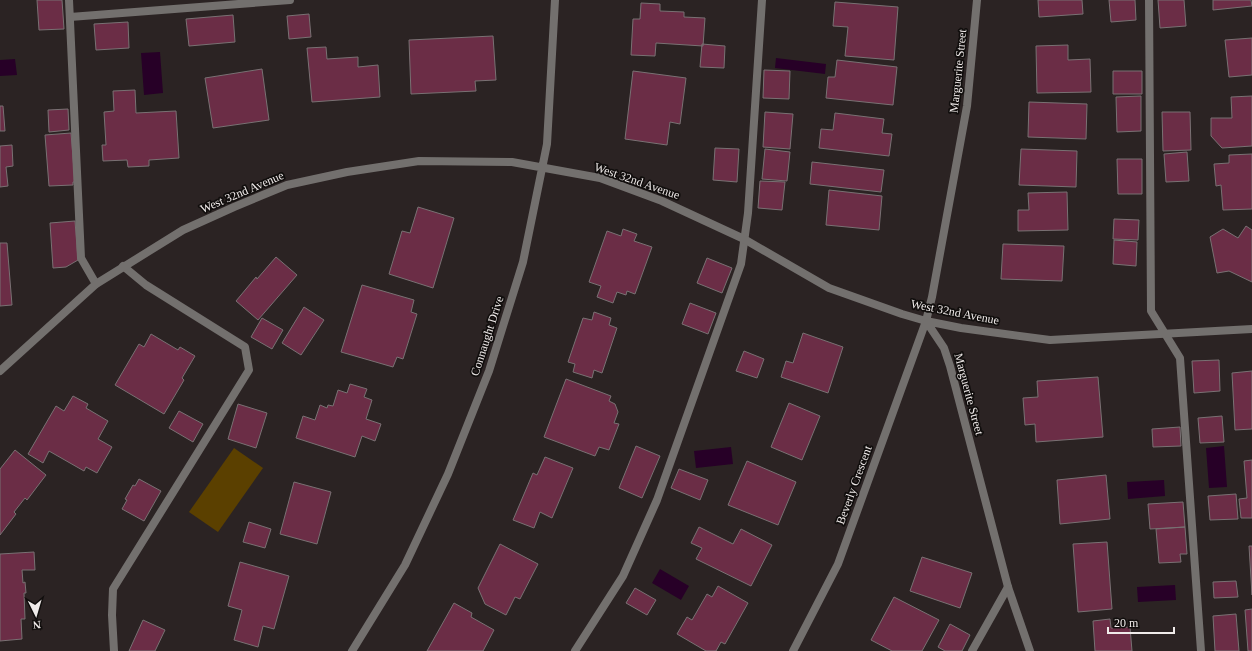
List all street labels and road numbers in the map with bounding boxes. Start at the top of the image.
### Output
street label: Marguerite Street [947,28,969,114]
street label: West 32nd Avenue [592,160,682,202]
street label: West 32nd Avenue [198,168,286,216]
street label: Connaught Drive [468,294,506,378]
street label: West 32nd Avenue [910,297,1000,327]
street label: Marguerite Street [951,352,987,437]
street label: Beverly Crescent [833,443,875,526]

